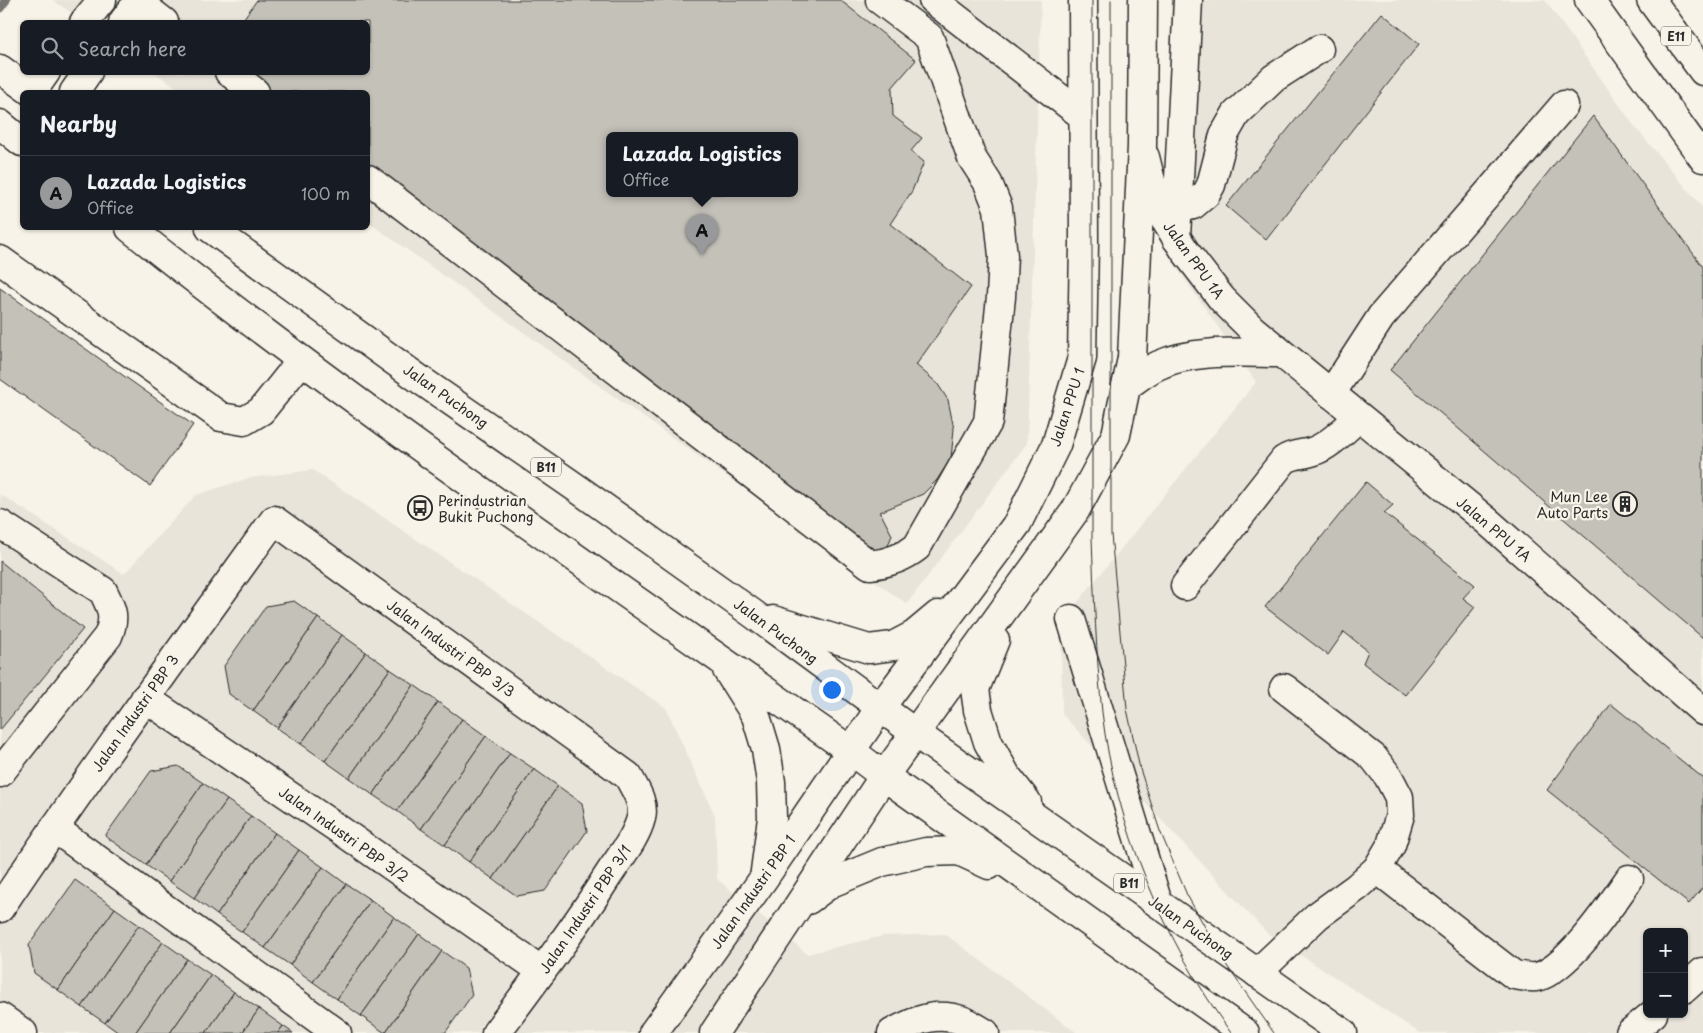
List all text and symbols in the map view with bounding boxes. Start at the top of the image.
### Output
search box [20,20,370,75]
road number: E11 [1661,27,1691,46]
icon: search [38,34,66,62]
text: Search here [78,34,187,62]
text: Nearby [40,107,117,139]
popup [606,132,798,197]
text: Lazada Logistics [622,139,782,167]
text: Lazada Logistics [87,167,246,195]
text: Office [622,167,669,191]
text: A [50,181,62,205]
text: 100 m [301,181,350,205]
text: Office [87,195,134,219]
pin: A [686,214,718,255]
street label: Jalan PPU 1A [1159,217,1229,303]
street label: Jalan Puchong [399,359,493,433]
street label: Jalan PPU 1 [1044,365,1090,449]
road number: B11 [531,458,561,477]
place label: Mun Lee Auto Parts [1537,486,1608,523]
place label: Perindustrian Bukit Puchong [438,490,534,527]
building icon: Mun Lee Auto Parts [1612,491,1638,517]
street label: Jalan PPU 1A [1452,492,1536,566]
bus stop icon: Perindustrian Bukit Puchong [407,495,433,521]
street label: Jalan Puchong [730,593,822,669]
street label: Jalan Industri PBP 3/3 [383,594,519,702]
street label: Jalan Industri PBP 3 [87,650,183,776]
your location [819,677,845,703]
street label: Jalan Industri PBP 3/2 [275,781,413,887]
street label: Jalan Industri PBP 1 [706,831,800,953]
street label: Jalan Industri PBP 3/1 [534,841,636,977]
road number: B11 [1114,874,1144,892]
street label: Jalan Puchong [1144,890,1238,964]
map controls [1643,928,1688,1018]
button: + [1643,928,1688,973]
button: − [1643,973,1688,1018]

